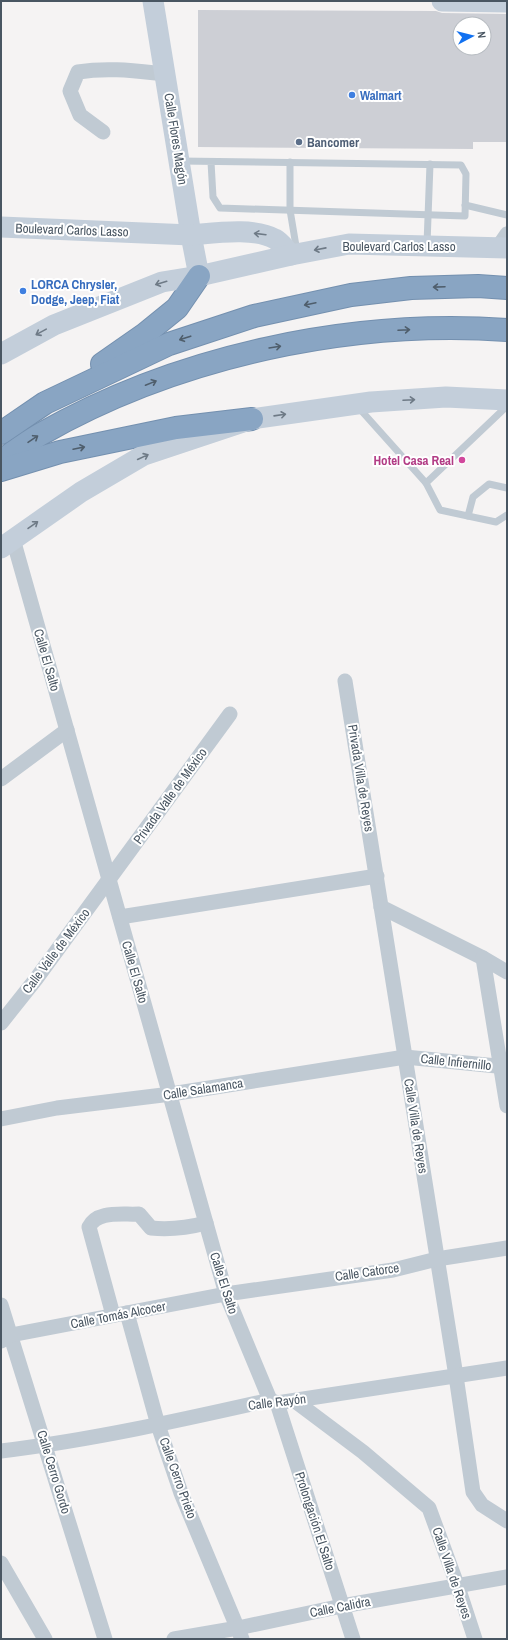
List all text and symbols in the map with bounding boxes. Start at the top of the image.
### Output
north arrow [452,16,492,56]
text: N [475,31,489,39]
place label: Walmart [360,87,402,104]
marker: Walmart [347,90,357,100]
street label: Calle Flores Magón [160,92,192,186]
place label: Bancomer [307,134,360,151]
marker: Bancomer [294,137,304,147]
street label: Boulevard Carlos Lasso [15,220,129,240]
one-way arrow [253,230,266,238]
street label: Boulevard Carlos Lasso [342,238,456,255]
one-way arrow [314,246,327,254]
place label: LORCA Chrysler, Dodge, Jeep, Fiat [31,276,120,308]
one-way arrow [155,280,168,287]
one-way arrow [433,283,446,291]
marker: LORCA Chrysler, Dodge, Jeep, Fiat [18,286,28,296]
one-way arrow [304,300,317,308]
one-way arrow [397,327,410,334]
one-way arrow [35,329,47,336]
one-way arrow [179,335,191,343]
one-way arrow [268,343,281,351]
one-way arrow [144,379,156,387]
one-way arrow [402,396,415,403]
one-way arrow [273,411,286,419]
one-way arrow [28,435,39,443]
one-way arrow [72,444,85,452]
place label: Hotel Casa Real [373,452,454,469]
one-way arrow [137,453,149,460]
marker: Hotel Casa Real [457,455,467,465]
one-way arrow [27,521,38,529]
street label: Calle El Salto [30,627,64,693]
street label: Privada Villa de Reyes [344,723,378,833]
street label: Privada Valle de México [129,745,211,847]
street label: Calle Valle de México [18,905,94,997]
street label: Calle El Salto [118,939,152,1005]
street label: Calle Infiernillo [420,1050,492,1074]
street label: Calle Salamanca [162,1074,244,1104]
street label: Calle Villa de Reyes [400,1077,432,1175]
street label: Calle El Salto [206,1250,242,1316]
street label: Calle Catorce [334,1259,400,1285]
street label: Calle Tomás Alcocer [69,1297,167,1333]
street label: Calle Rayón [247,1390,307,1414]
street label: Calle Cerro Gordo [33,1428,75,1516]
street label: Calle Cerro Prieto [155,1435,201,1521]
street label: Prolongación El Salto [291,1470,339,1572]
street label: Calle Villa de Reyes [428,1525,476,1621]
street label: Calle Calidra [308,1593,372,1621]

